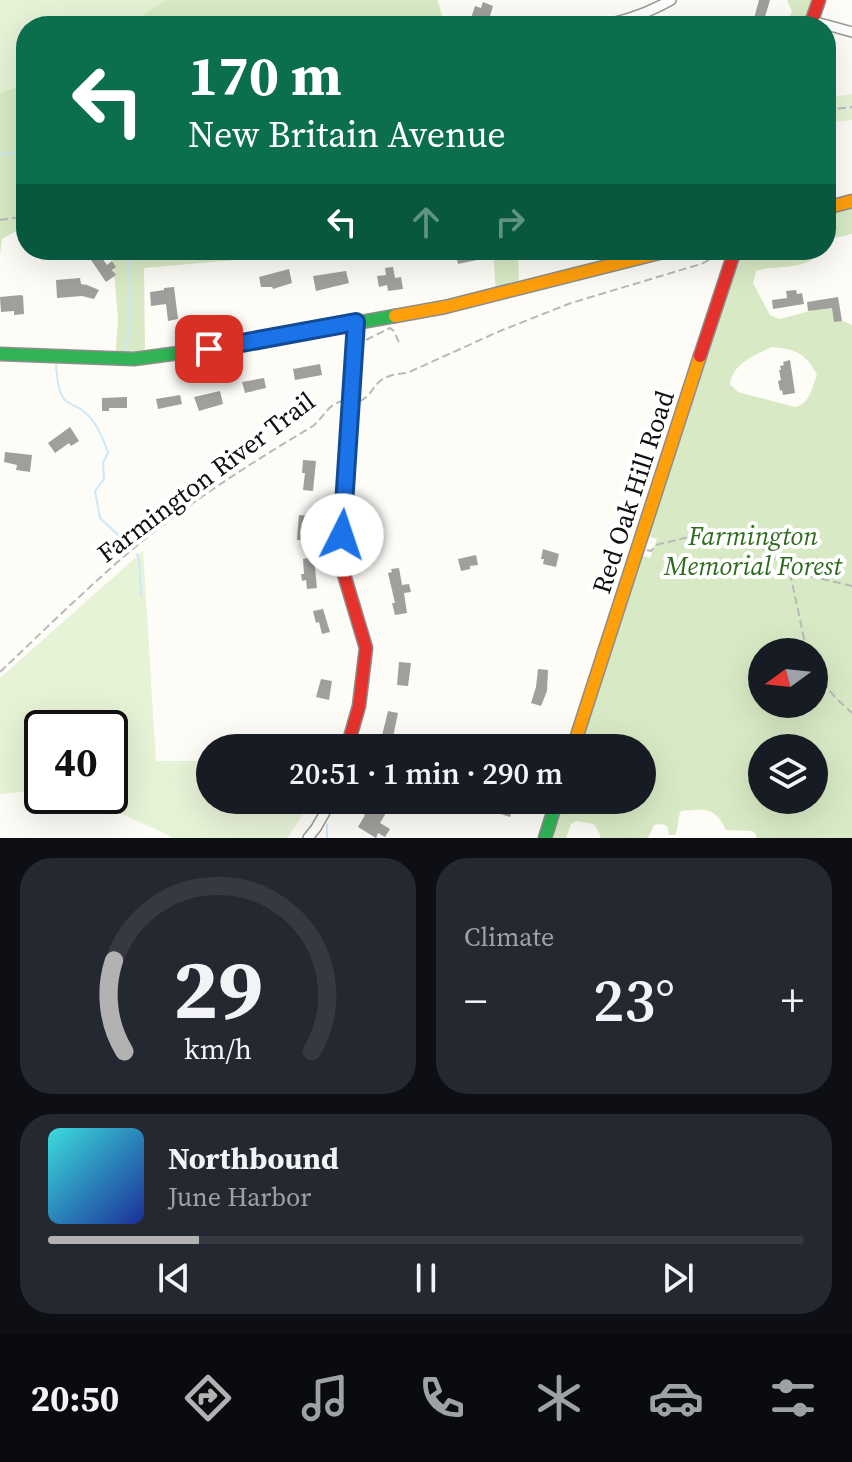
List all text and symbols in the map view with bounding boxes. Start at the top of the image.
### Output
text: 170 m [188,37,342,114]
icon: left [56,48,160,152]
text: New Britain Avenue [188,110,506,159]
icon: left [320,200,364,244]
icon: ahead [404,200,448,244]
icon: right [488,200,532,244]
pin [175,315,243,383]
icon: arrive [187,327,231,371]
street label: Farmington River Trail [90,383,322,571]
street label: Red Oak Hill Road [583,386,683,598]
position arrow [300,493,384,577]
park label: Farmington Memorial Forest [663,518,843,584]
north arrow [748,638,828,718]
map controls [748,638,828,814]
speed limit sign: 40 [24,710,128,814]
button: layers [748,734,828,814]
text: 20:51 · 1 min · 290 m [289,753,563,794]
text: Climate [464,919,554,955]
text: 29 [173,932,263,1046]
text: 23° [593,959,675,1041]
text: − [464,970,487,1031]
text: + [781,970,804,1031]
text: km/h [184,1029,252,1069]
text: Northbound [168,1138,339,1179]
text: June Harbor [168,1179,311,1215]
icon: previous [152,1256,196,1300]
icon: pause [404,1256,448,1300]
icon: next [656,1256,700,1300]
icon: directions [180,1370,236,1426]
icon: music [297,1370,353,1426]
icon: phone [414,1370,470,1426]
icon: climate [531,1370,587,1426]
icon: car [648,1370,704,1426]
icon: filters [765,1370,821,1426]
text: 20:50 [31,1374,119,1423]

